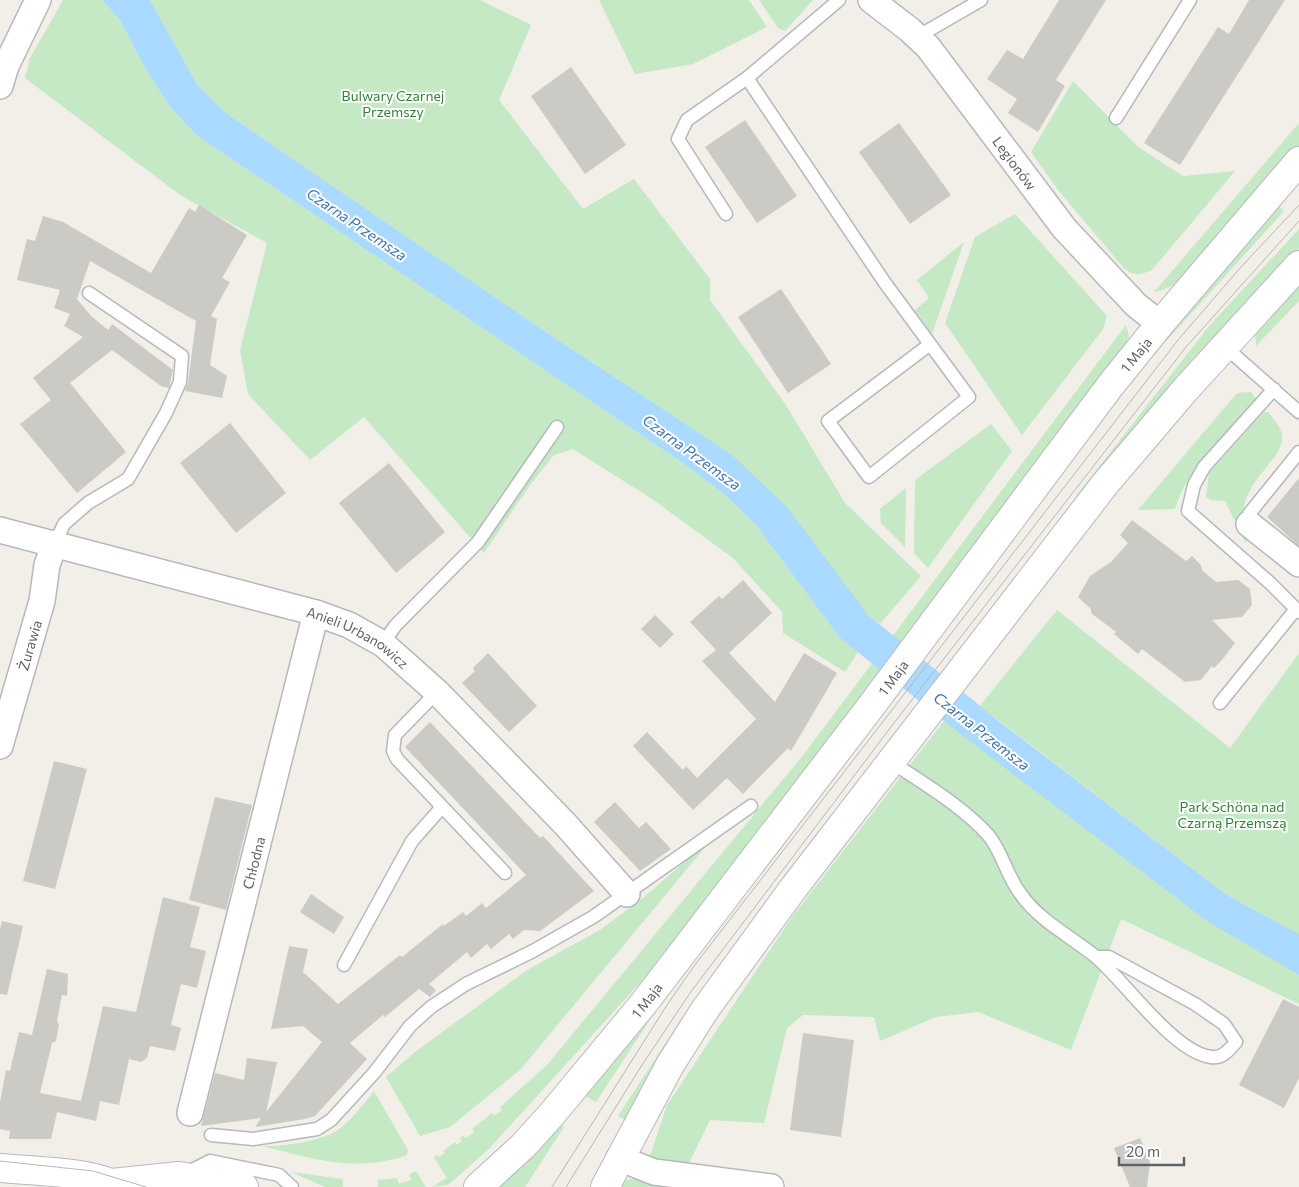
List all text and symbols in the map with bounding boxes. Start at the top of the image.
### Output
park label: Bulwary Czarnej Przemszy [342,87,444,120]
street label: Legionów [990,133,1041,193]
water label: Czarna Przemsza [304,184,411,264]
street label: 1 Maja [1116,333,1155,375]
water label: Czarna Przemsza [639,410,745,494]
street label: Anieli Urbanowicz [305,602,412,671]
street label: Żurawia [14,618,45,672]
street label: 1 Maja [874,656,911,698]
water label: Czarna Przemsza [930,688,1034,774]
park label: Park Schöna nad Czarną Przemszą [1177,798,1287,831]
street label: Chłodna [238,835,268,891]
street label: 1 Maja [627,979,665,1021]
scale bar [1119,1134,1184,1166]
text: 20 m [1126,1142,1160,1160]

